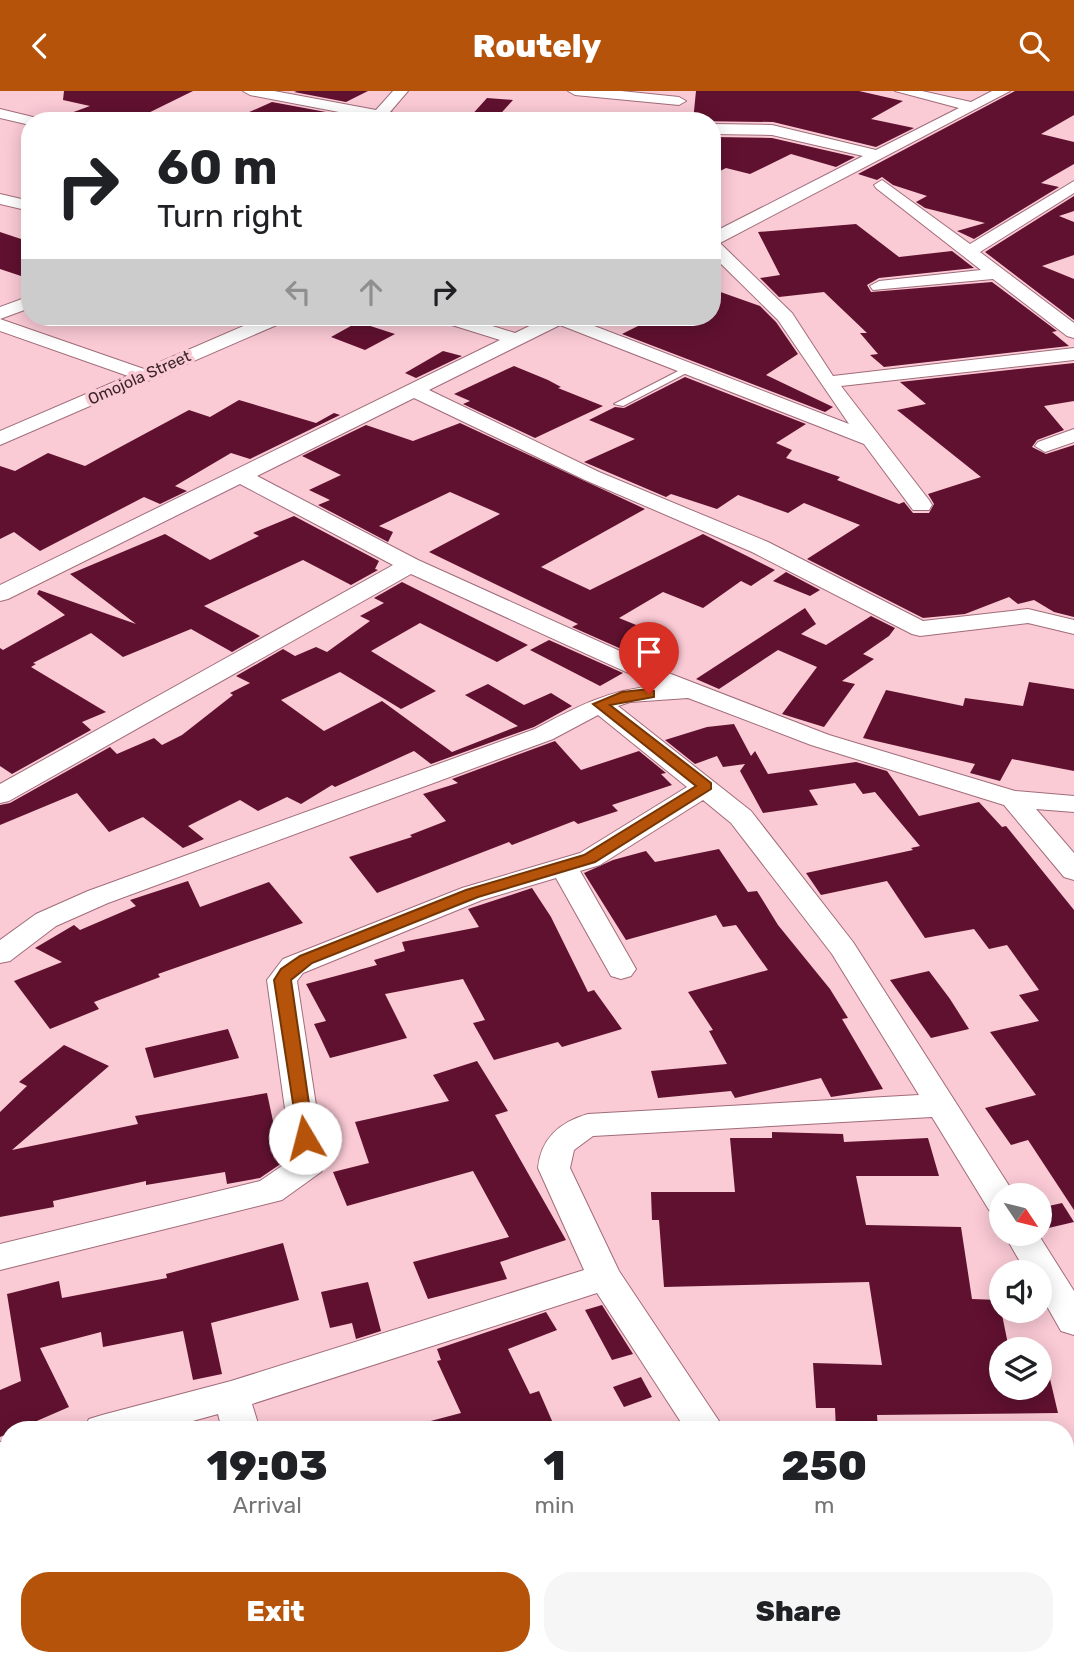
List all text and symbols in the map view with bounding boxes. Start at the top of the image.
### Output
icon: back [21,27,59,65]
text: Routely [473,27,601,65]
icon: search [1015,27,1053,65]
text: 60 m [157,138,278,196]
icon: right [42,140,133,231]
text: Turn right [157,197,302,235]
icon: left [279,273,317,311]
icon: ahead [352,273,390,311]
icon: right [425,273,463,311]
street label: Omojola Street [85,346,193,409]
pin [619,622,679,694]
icon: arrive [630,633,668,671]
position arrow [268,1101,342,1175]
north arrow [989,1183,1052,1246]
map controls [989,1183,1052,1400]
button: sound [989,1260,1052,1323]
button: layers [989,1337,1052,1400]
text: 19:03 [207,1441,328,1491]
text: 1 [543,1441,566,1491]
text: 250 [781,1441,867,1491]
text: Arrival [233,1491,302,1519]
text: min [535,1491,575,1519]
text: m [814,1491,834,1519]
button: Exit [21,1572,530,1652]
button: Share [544,1572,1053,1652]

